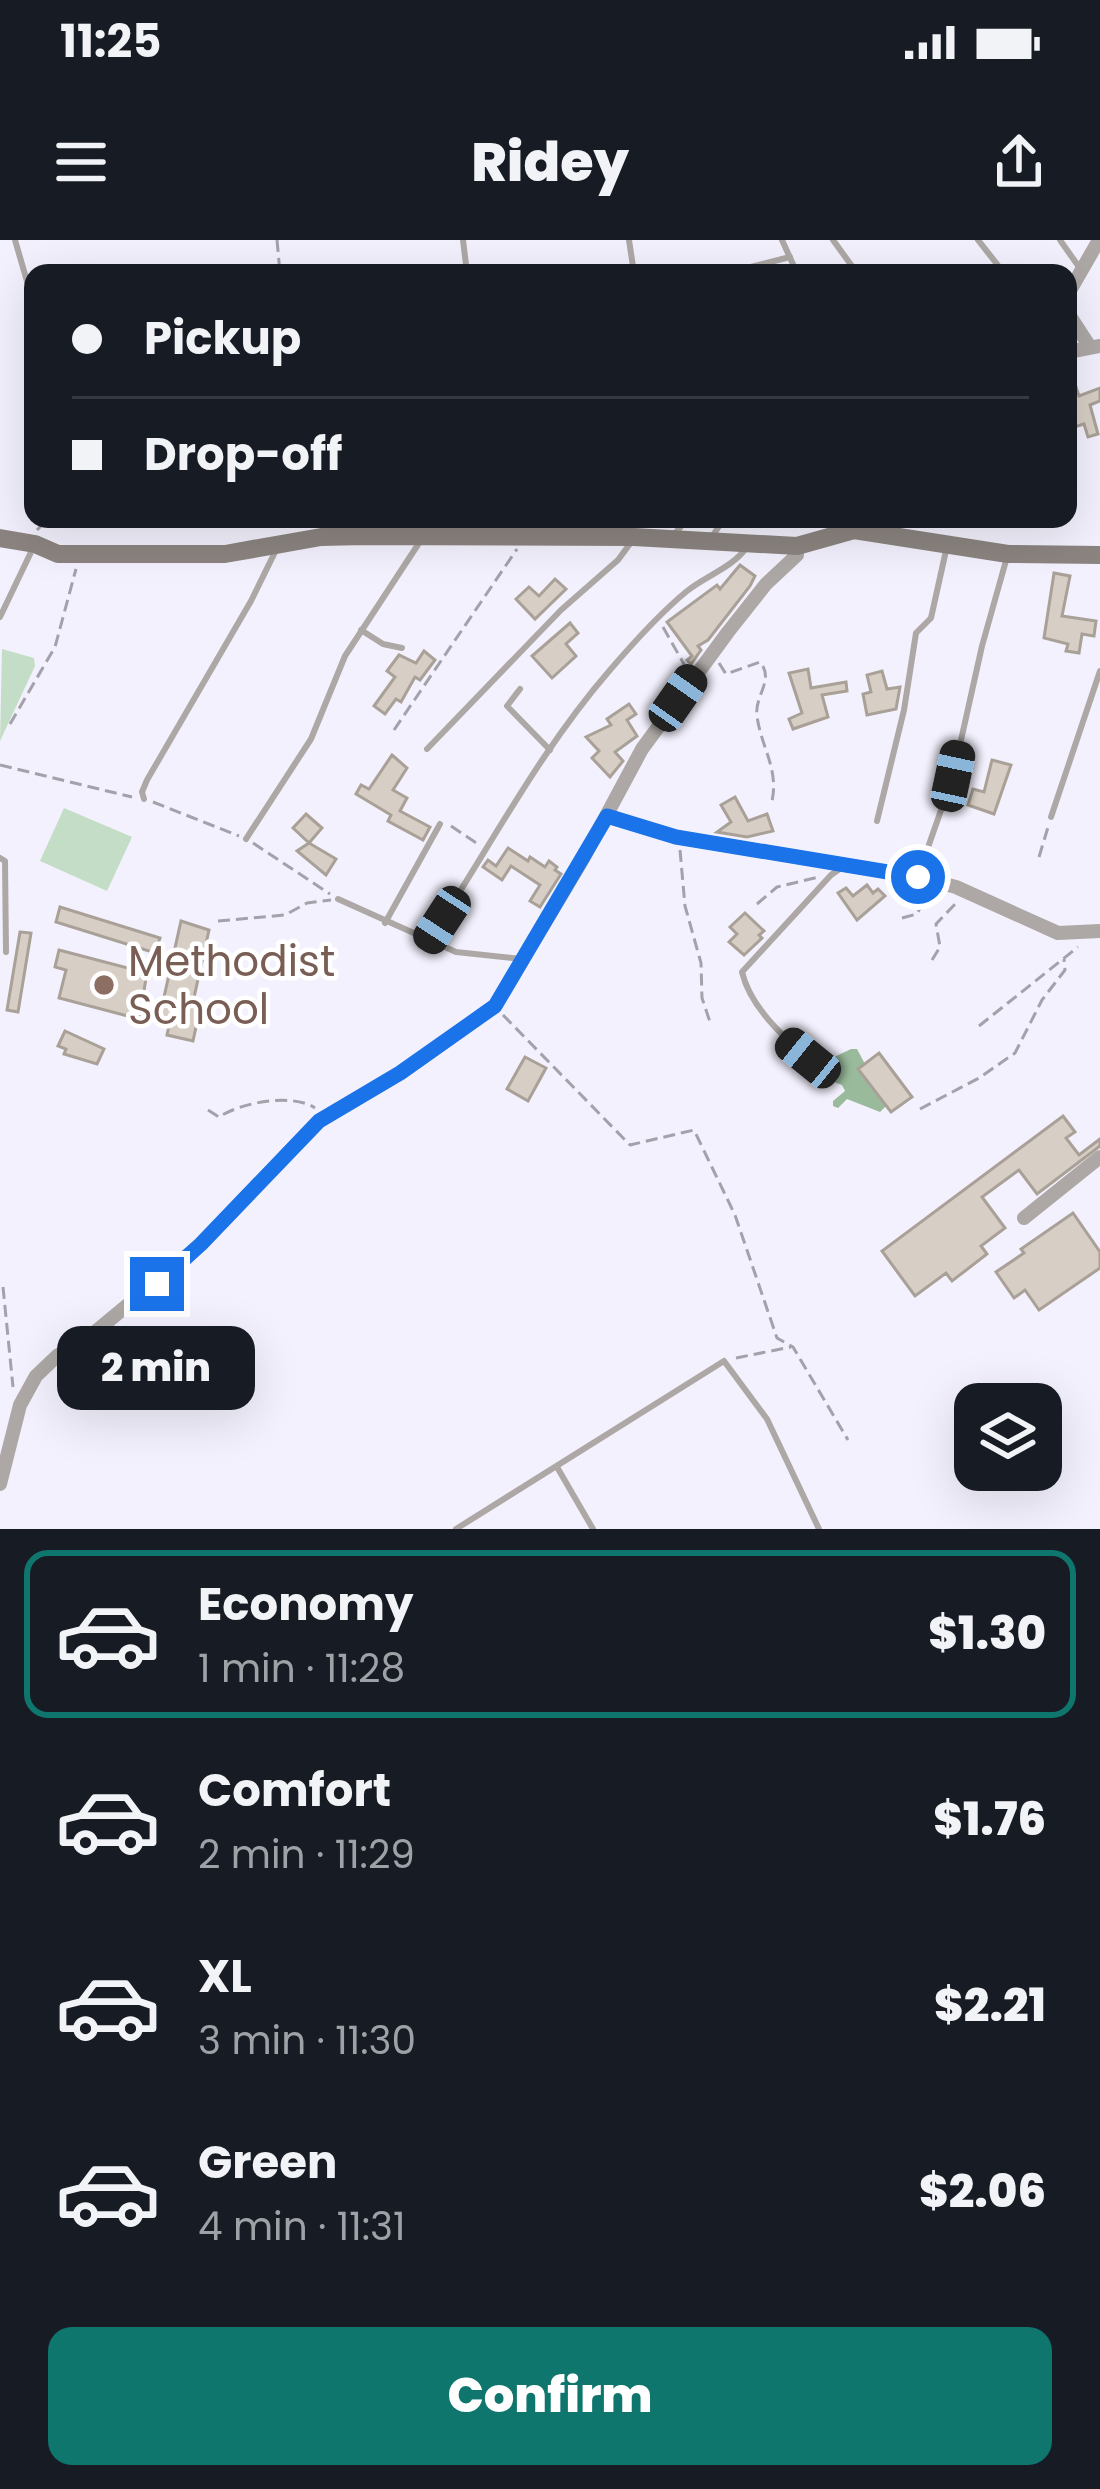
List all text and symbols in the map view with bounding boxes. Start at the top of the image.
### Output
text: 11:25 [60,10,162,73]
text: Ridey [471,124,629,200]
icon: menu [48,129,114,195]
icon: share [986,129,1052,195]
text: Pickup [144,307,301,370]
text: Drop-off [144,423,342,486]
car [643,658,713,738]
car [928,737,978,815]
route start [891,850,945,904]
car [407,880,477,960]
place label: Methodist School [128,932,335,1039]
marker: Methodist School [91,972,117,998]
car [769,1021,847,1095]
route end [130,1257,184,1311]
callout: 2 min [58,1326,256,1410]
text: 2 min [101,1340,211,1395]
map controls [954,1383,1062,1491]
button: layers [954,1383,1062,1491]
text: Economy [198,1573,413,1636]
icon: car [54,1580,162,1688]
text: $1.30 [928,1602,1046,1665]
text: 1 min · 11:28 [198,1641,405,1696]
text: Comfort [198,1759,391,1822]
icon: car [54,1766,162,1874]
text: $1.76 [933,1788,1046,1851]
text: 2 min · 11:29 [198,1827,415,1882]
text: XL [198,1945,252,2008]
icon: car [54,1952,162,2060]
text: $2.21 [934,1974,1046,2037]
text: 3 min · 11:30 [198,2013,416,2068]
text: Green [198,2131,337,2194]
icon: car [54,2138,162,2246]
text: $2.06 [919,2160,1046,2223]
text: 4 min · 11:31 [198,2199,405,2254]
button: Confirm [48,2327,1052,2465]

